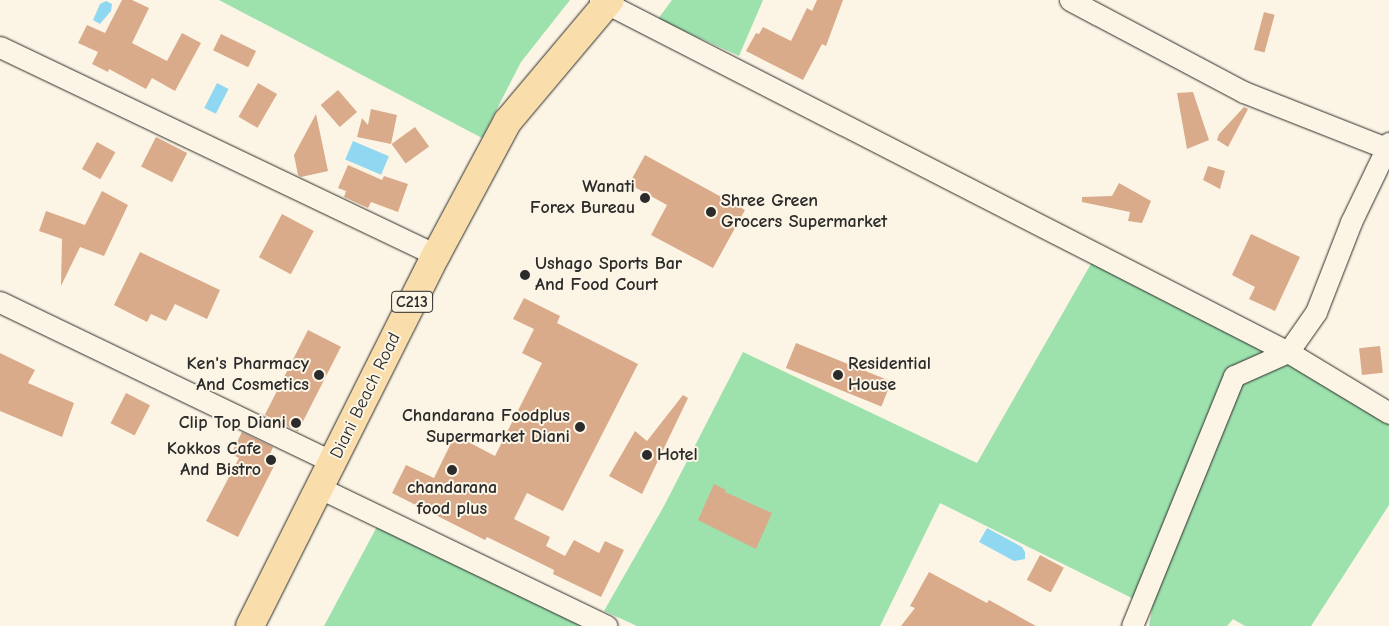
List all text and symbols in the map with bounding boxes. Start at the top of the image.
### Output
place label: Wanati Forex Bureau [530,177,635,220]
place label: Shree Green Grocers Supermarket [721,191,887,233]
marker: Wanati Forex Bureau [639,192,651,204]
marker: Shree Green Grocers Supermarket [705,206,717,218]
place label: Ushago Sports Bar And Food Court [535,254,682,296]
marker: Ushago Sports Bar And Food Court [519,269,531,281]
road number: C213 [391,288,433,316]
street label: Diani Beach Road [326,330,406,462]
place label: Ken's Pharmacy And Cosmetics [186,354,309,396]
place label: Residential House [848,354,931,396]
marker: Ken's Pharmacy And Cosmetics [313,369,325,381]
marker: Residential House [832,369,844,381]
place label: Chandarana Foodplus Supermarket Diani [402,406,570,448]
place label: Clip Top Diani [179,412,286,434]
marker: Clip Top Diani [290,417,302,429]
marker: Chandarana Foodplus Supermarket Diani [574,421,586,433]
place label: Kokkos Cafe And Bistro [167,439,261,482]
place label: Hotel [657,444,698,466]
marker: Hotel [641,449,653,461]
marker: Kokkos Cafe And Bistro [265,454,277,466]
marker: chandarana food plus [446,464,458,476]
place label: chandarana food plus [407,478,497,520]

